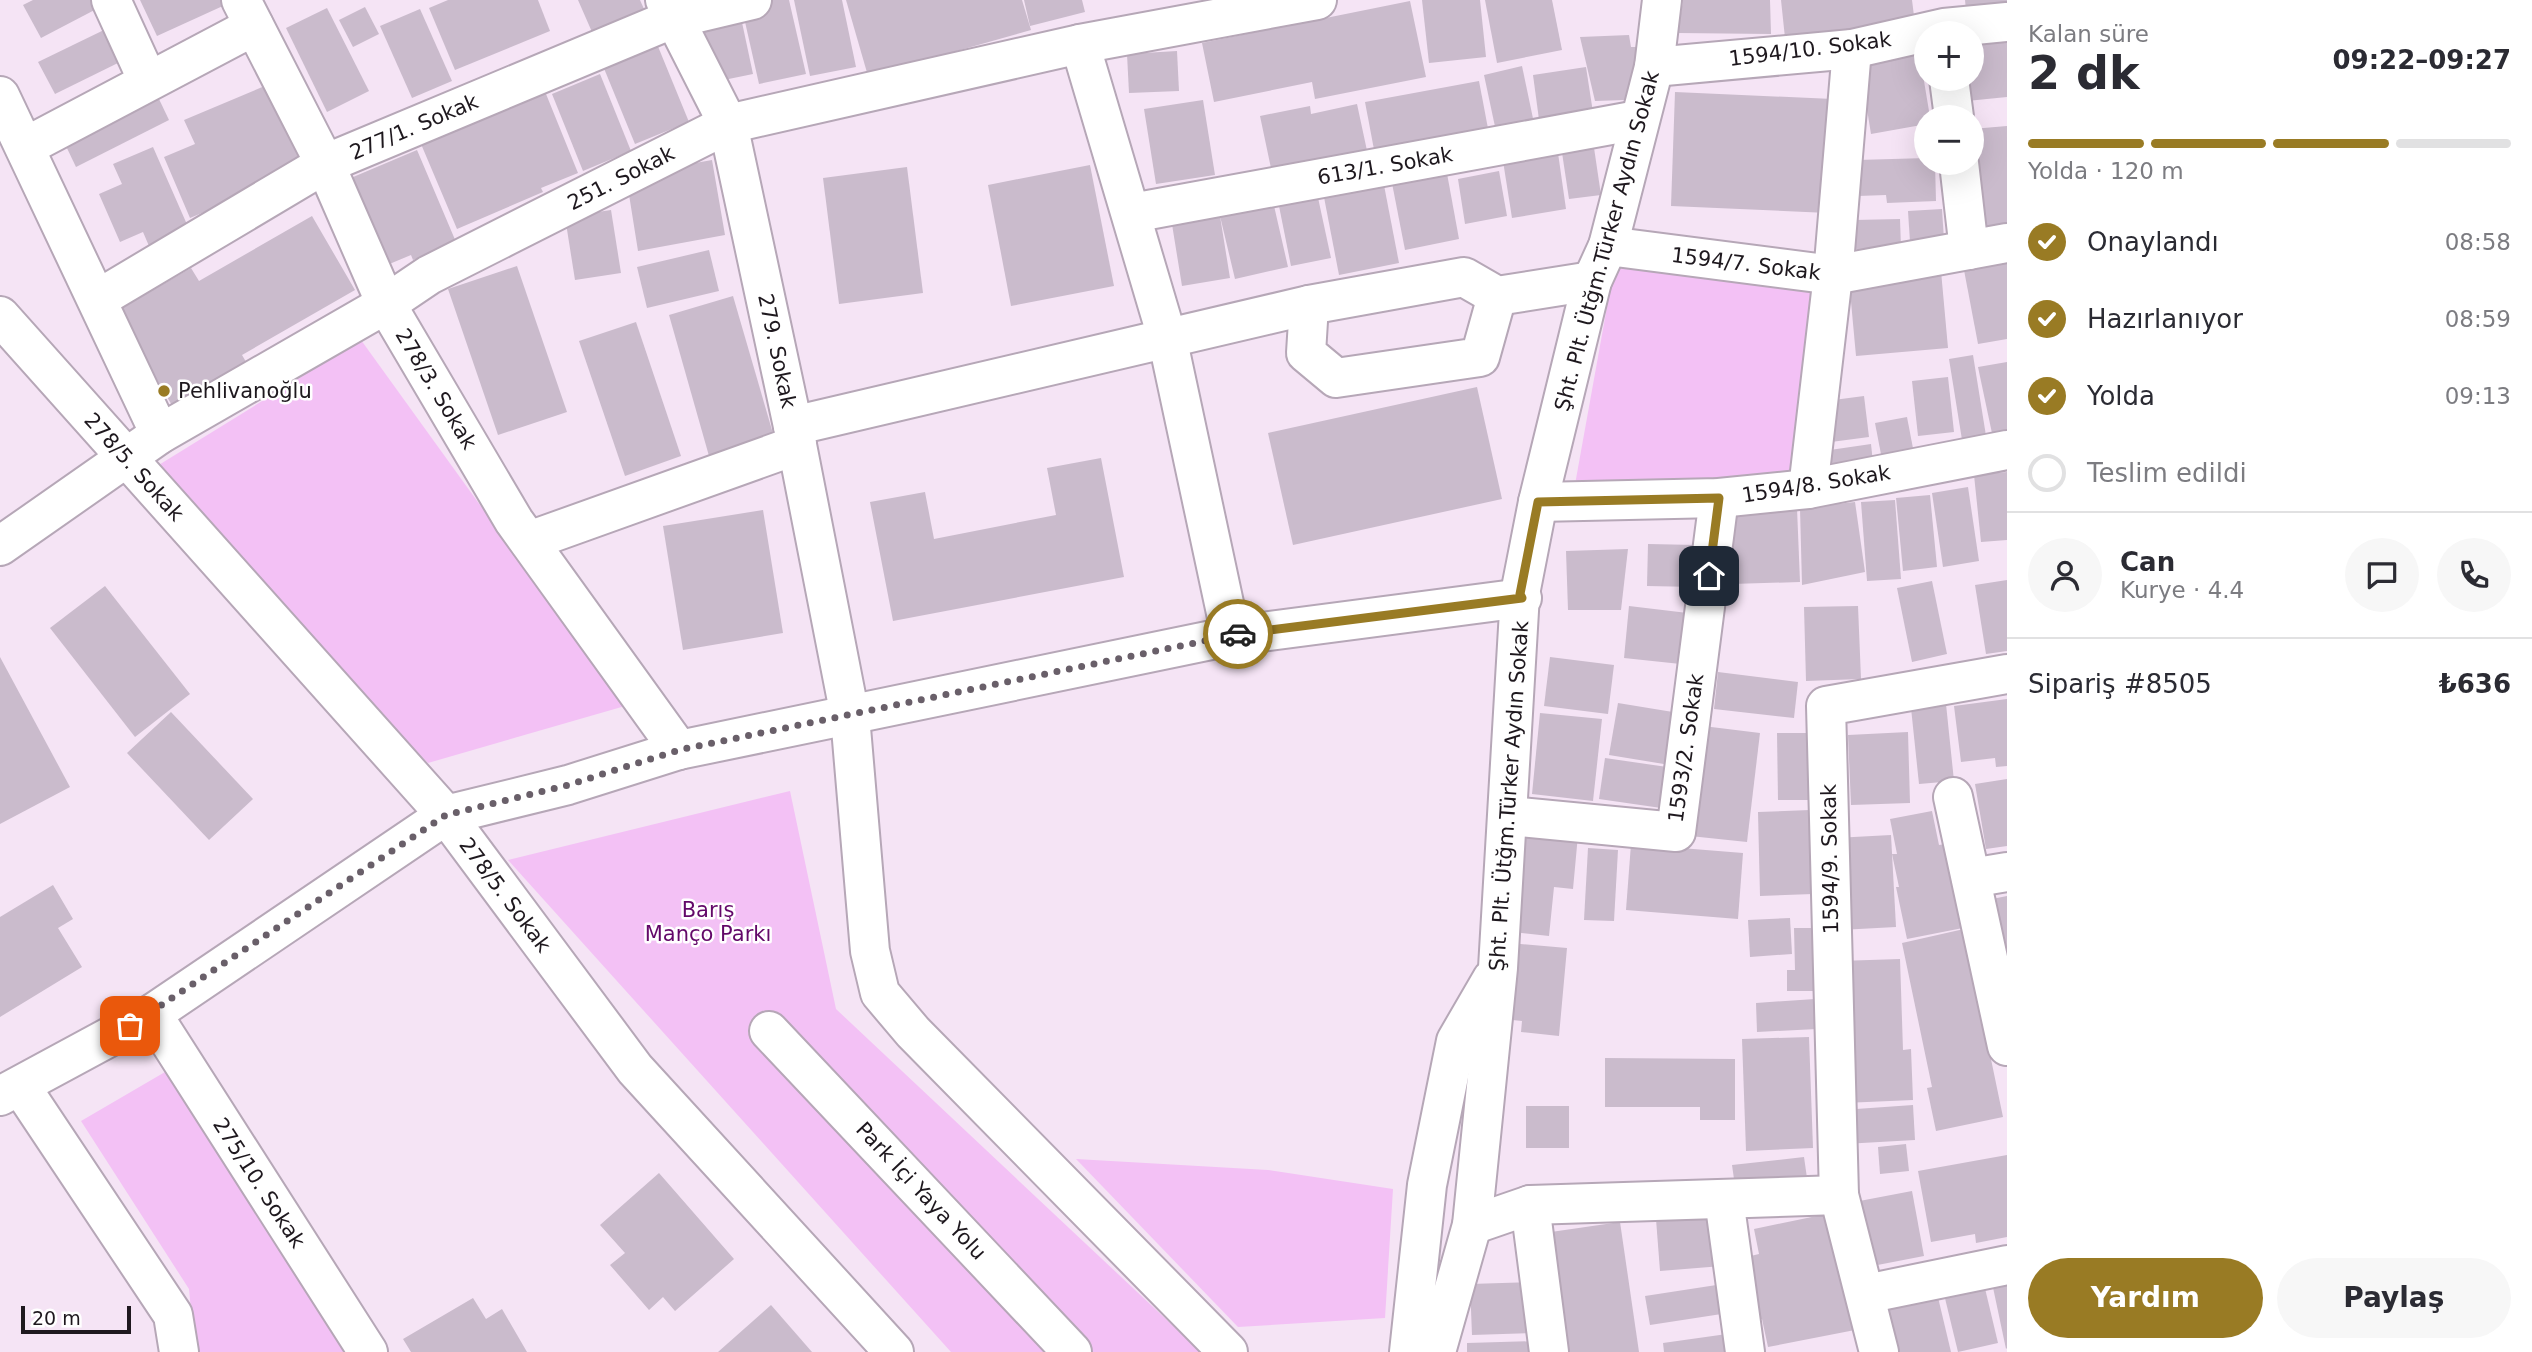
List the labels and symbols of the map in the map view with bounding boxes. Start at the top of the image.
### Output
street label: 1594/10. Sokak [1727,27,1893,71]
street label: Şht. Plt. Ütğm.Türker Aydın Sokak [1549,67,1664,414]
street label: 277/1. Sokak [346,89,482,165]
street label: 251. Sokak [564,140,679,215]
street label: 613/1. Sokak [1316,142,1455,190]
street label: 1594/7. Sokak [1670,243,1823,285]
street label: 279. Sokak [753,292,801,411]
street label: 278/3. Sokak [390,324,482,455]
place label: Pehlivanoğlu [178,379,312,403]
marker: Pehlivanoğlu [156,383,172,399]
street label: 278/5. Sokak [79,408,189,527]
street label: 1594/8. Sokak [1740,460,1893,508]
pin [1679,546,1739,606]
courier [1203,599,1273,669]
street label: Şht. Plt. Ütğm.Türker Aydın Sokak [1484,619,1533,972]
street label: 1593/2. Sokak [1664,671,1708,824]
street label: 1594/9. Sokak [1817,783,1843,934]
street label: 278/5. Sokak [454,833,556,958]
park label: Barış Manço Parkı [645,898,771,946]
pin [100,996,160,1056]
street label: 275/10. Sokak [208,1113,310,1253]
street label: Park İçi Yaya Yolu [851,1117,992,1265]
scale bar [21,1303,131,1335]

